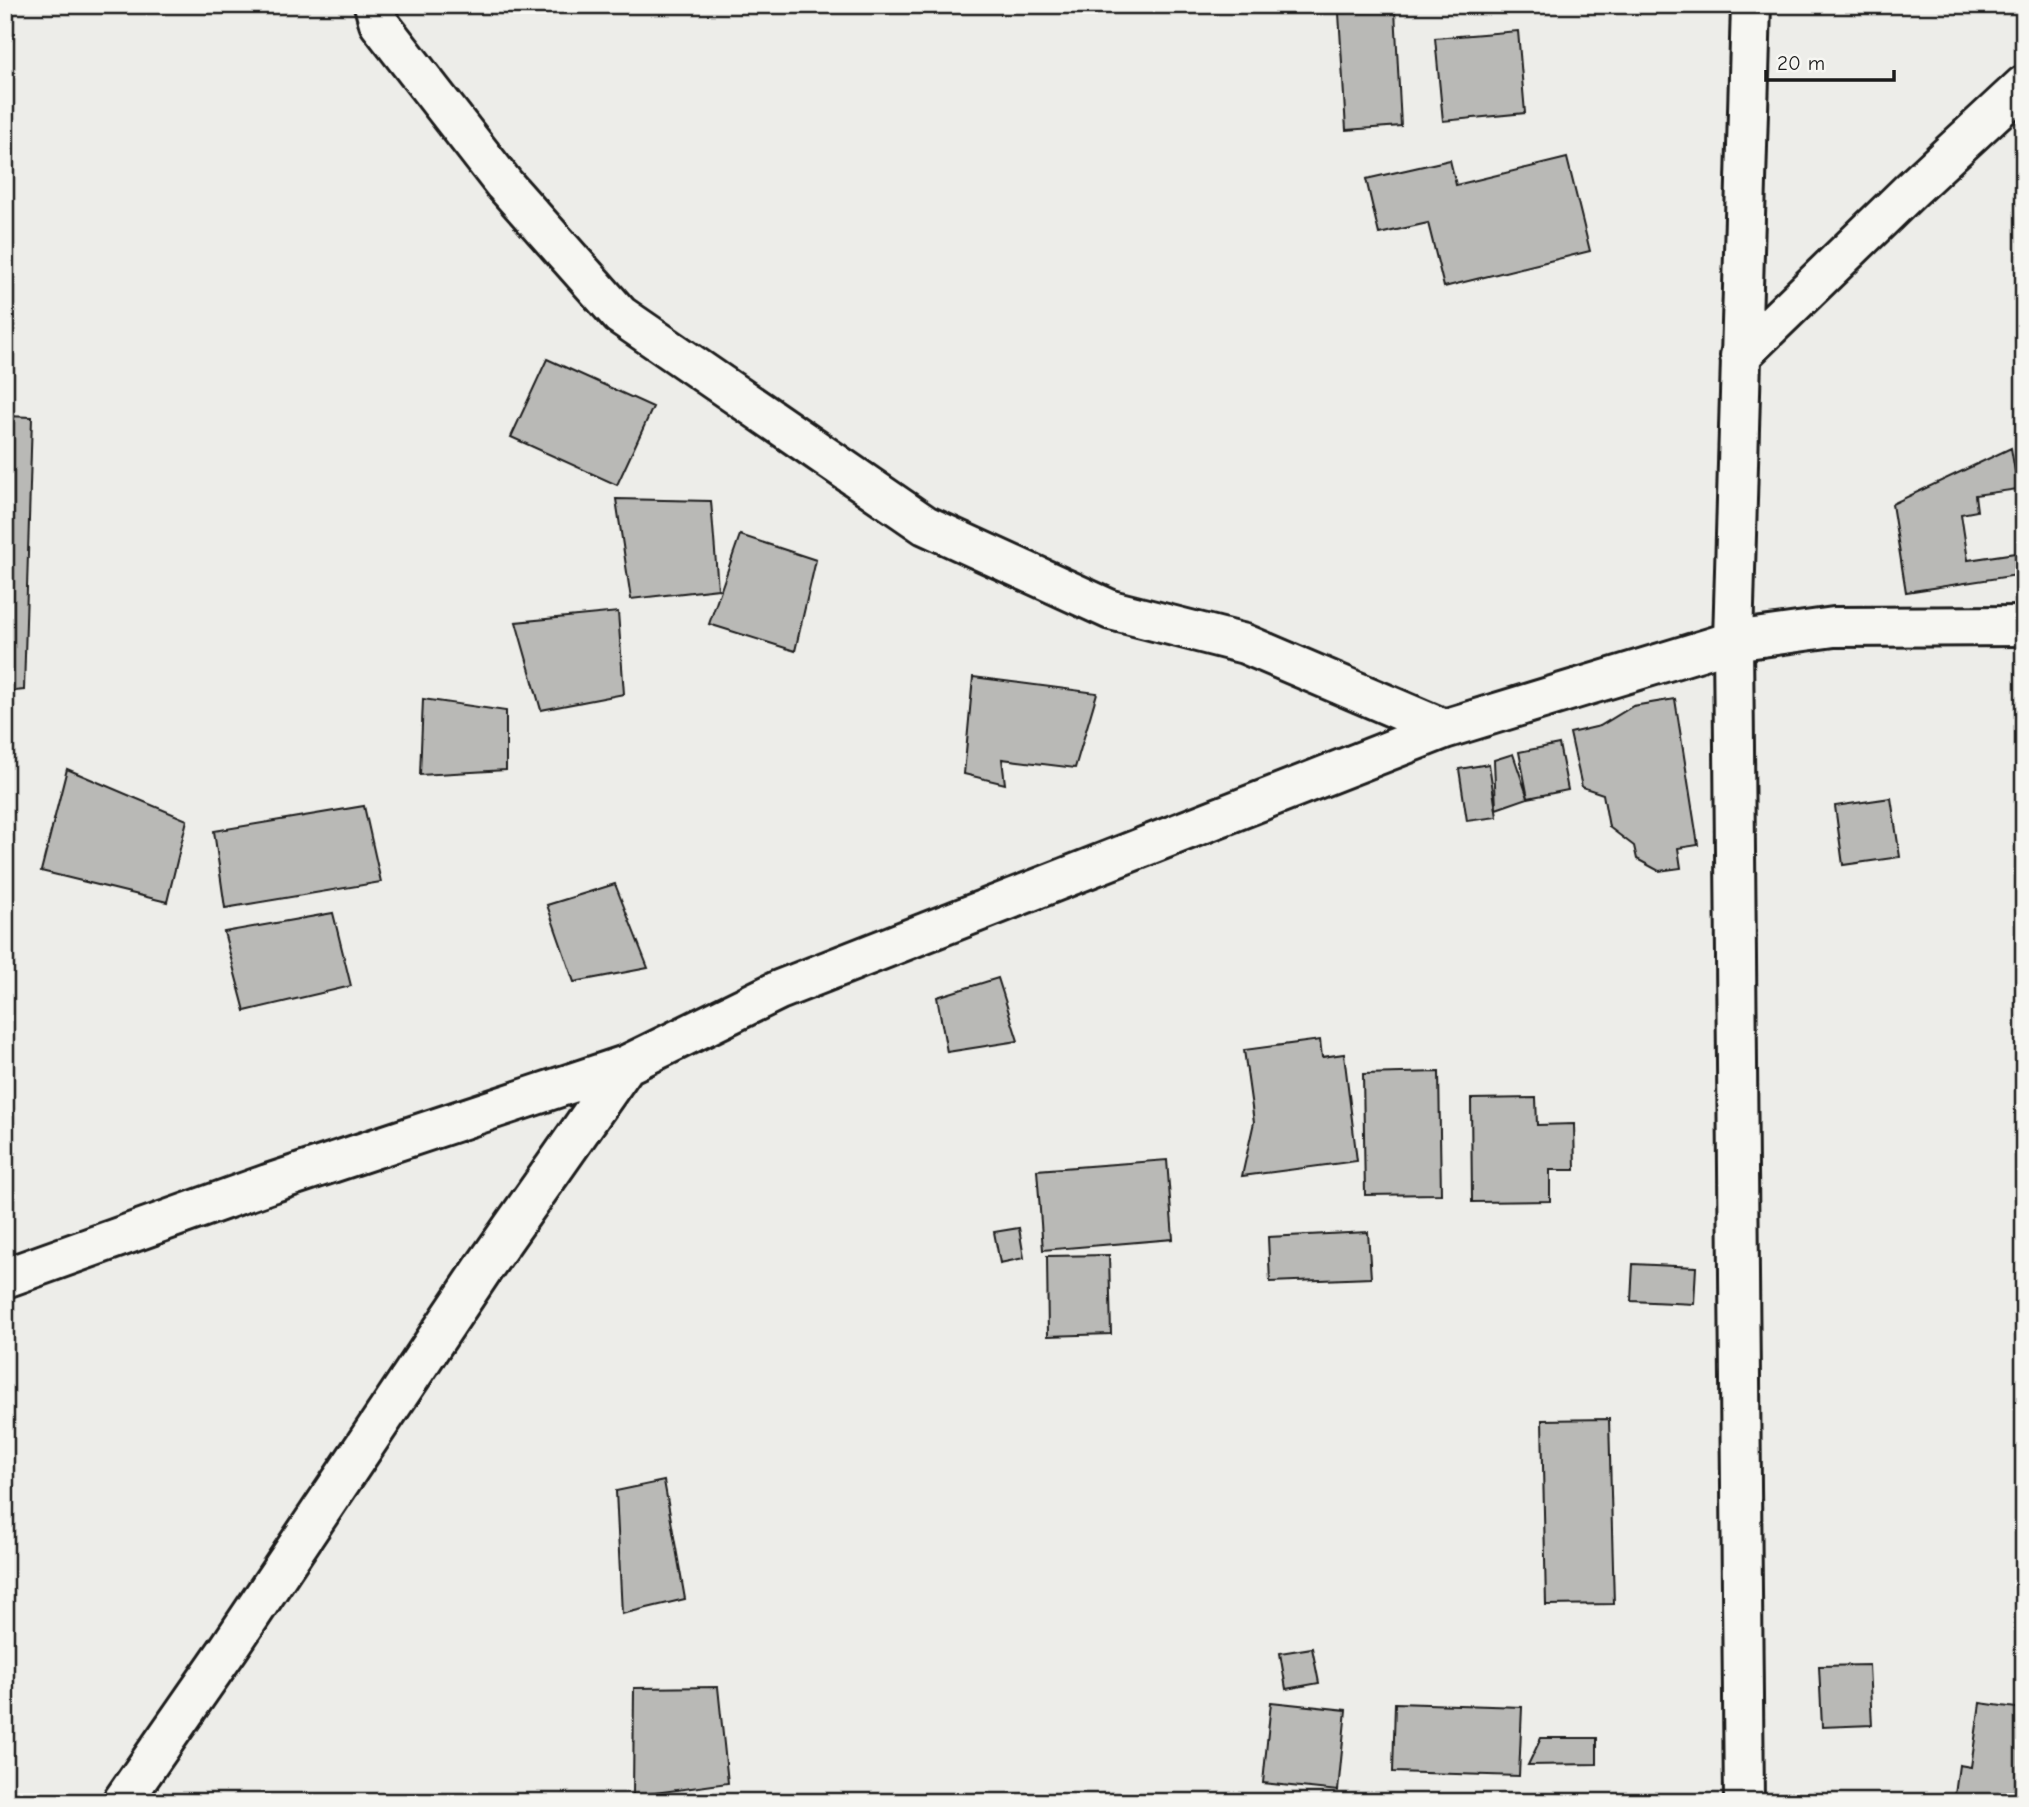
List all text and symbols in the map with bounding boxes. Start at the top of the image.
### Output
scale bar [1766,38,1894,82]
text: 20 m [1777,51,1825,75]

